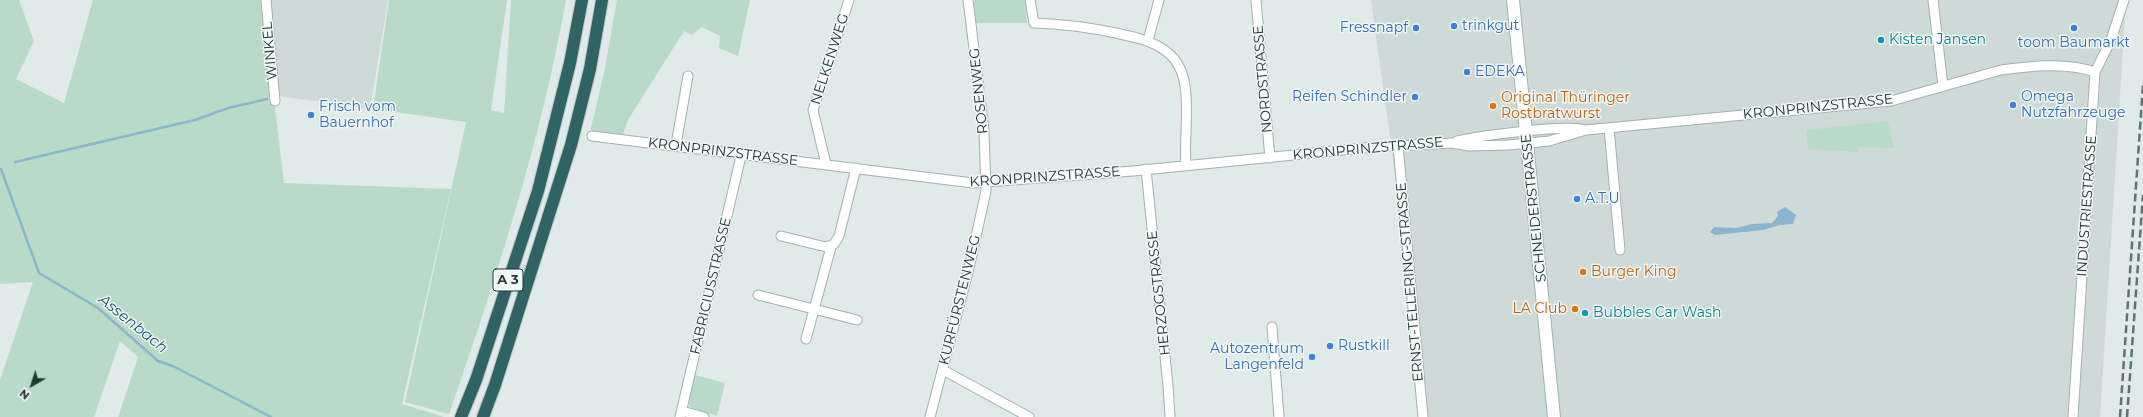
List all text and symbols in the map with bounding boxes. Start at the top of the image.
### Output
street label: NELKENWEG [807,11,853,107]
place label: trinkgut [1462,18,1519,34]
place label: Fressnapf [1340,20,1408,36]
street label: WINKEL [259,21,281,81]
marker: trinkgut [1449,21,1459,31]
marker: Fressnapf [1411,23,1421,33]
marker: toom Baumarkt [2069,23,2079,33]
street label: NORDSTRASSE [1250,24,1276,134]
place label: Kisten Jansen [1889,32,1986,48]
marker: Kisten Jansen [1876,35,1886,45]
place label: toom Baumarkt [2018,35,2130,51]
street label: ROSENWEG [966,47,992,135]
place label: EDEKA [1475,64,1525,80]
marker: EDEKA [1462,67,1472,77]
place label: Reifen Schindler [1292,89,1407,105]
place label: Omega Nutzfahrzeuge [2021,89,2126,122]
place label: Original Thüringer Rostbratwurst [1501,90,1630,122]
street label: KRONPRINZSTRASSE [1742,91,1894,123]
marker: Reifen Schindler [1410,92,1420,102]
place label: Frisch vom Bauernhof [319,99,396,132]
marker: Omega Nutzfahrzeuge [2008,100,2018,110]
marker: Original Thüringer Rostbratwurst [1488,101,1498,111]
marker: Frisch vom Bauernhof [306,110,316,120]
street label: SCHNEIDERSTRASSE [1518,133,1550,283]
street label: KRONPRINZSTRASSE [647,134,799,170]
street label: KRONPRINZSTRASSE [1292,134,1444,164]
street label: INDUSTRIESTRASSE [2074,135,2100,277]
street label: KRONPRINZSTRASSE [969,163,1121,191]
street label: ERNST-TELLERING-STRASSE [1393,182,1427,382]
place label: A.T.U [1585,191,1620,207]
marker: A.T.U [1572,194,1582,204]
street label: FABRICIUSSTRASSE [687,216,735,356]
street label: HERZOGSTRASSE [1144,230,1174,356]
street label: KURFÜRSTENWEG [936,233,984,367]
place label: Burger King [1591,264,1677,280]
marker: Burger King [1578,267,1588,277]
road number: A 3 [493,269,523,291]
water label: Assenbach [95,291,171,357]
place label: LA Club [1512,301,1567,317]
marker: LA Club [1570,304,1580,314]
place label: Bubbles Car Wash [1593,305,1721,321]
marker: Bubbles Car Wash [1580,308,1590,318]
place label: Rustkill [1338,338,1390,354]
place label: Autozentrum Langenfeld [1210,341,1304,374]
marker: Rustkill [1325,341,1335,351]
marker: Autozentrum Langenfeld [1307,352,1317,362]
north arrow [12,365,52,405]
text: N [17,386,32,403]

